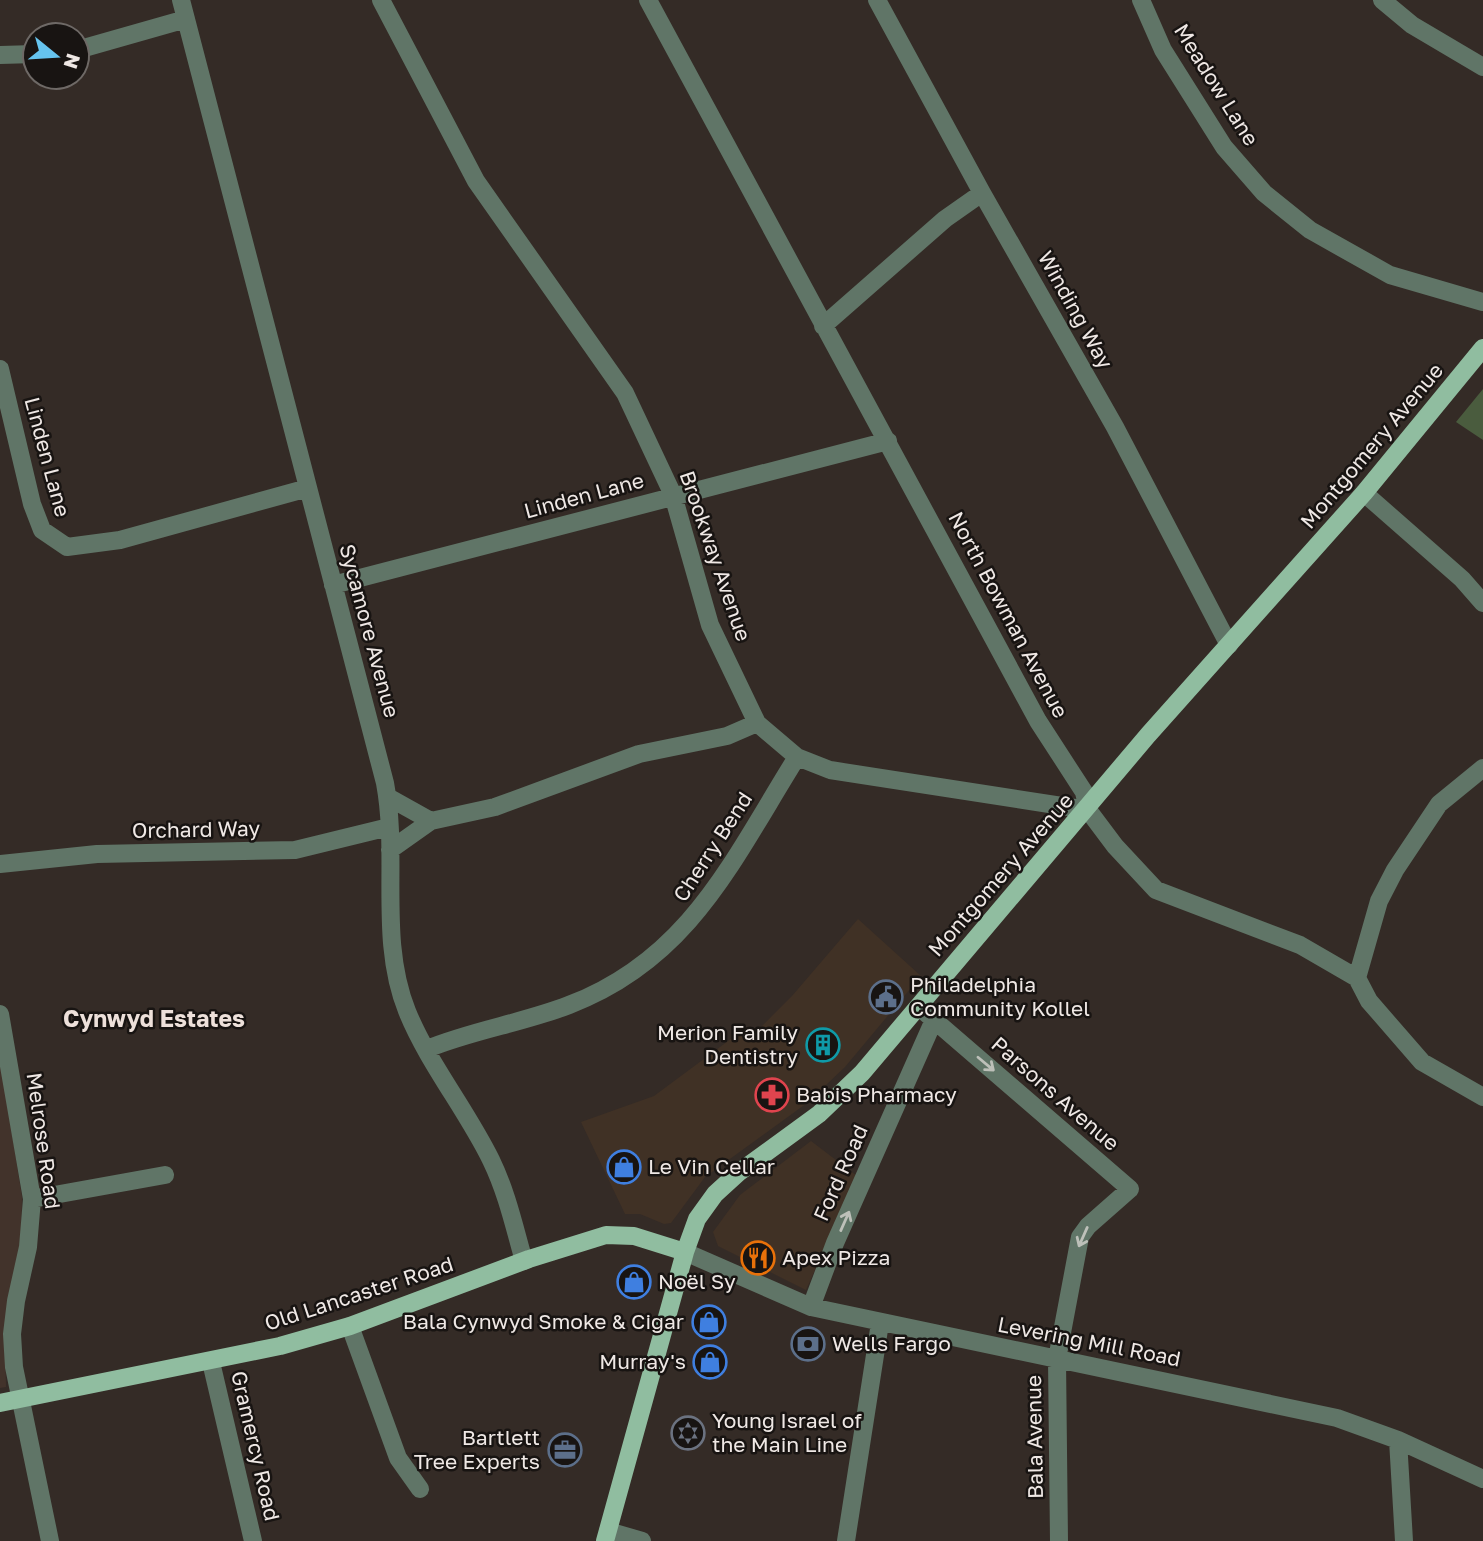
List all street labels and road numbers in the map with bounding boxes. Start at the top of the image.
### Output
street label: Meadow Lane [1169,19,1265,150]
street label: Winding Way [1033,246,1119,373]
street label: Montgomery Avenue [1294,357,1448,533]
street label: Linden Lane [20,394,76,519]
street label: Linden Lane [521,467,646,523]
street label: Brookway Avenue [675,467,757,644]
street label: North Bowman Avenue [943,507,1074,722]
street label: Sycamore Avenue [334,541,406,720]
street label: Cherry Bend [667,787,757,906]
street label: Montgomery Avenue [922,787,1078,961]
street label: Orchard Way [132,815,261,843]
street label: Parsons Avenue [986,1031,1125,1156]
street label: Melrose Road [22,1071,66,1211]
street label: Ford Road [807,1120,873,1225]
street label: Old Lancaster Road [261,1250,456,1336]
street label: Levering Mill Road [996,1311,1183,1372]
street label: Gramercy Road [226,1368,286,1523]
street label: Bala Avenue [1020,1375,1048,1499]

